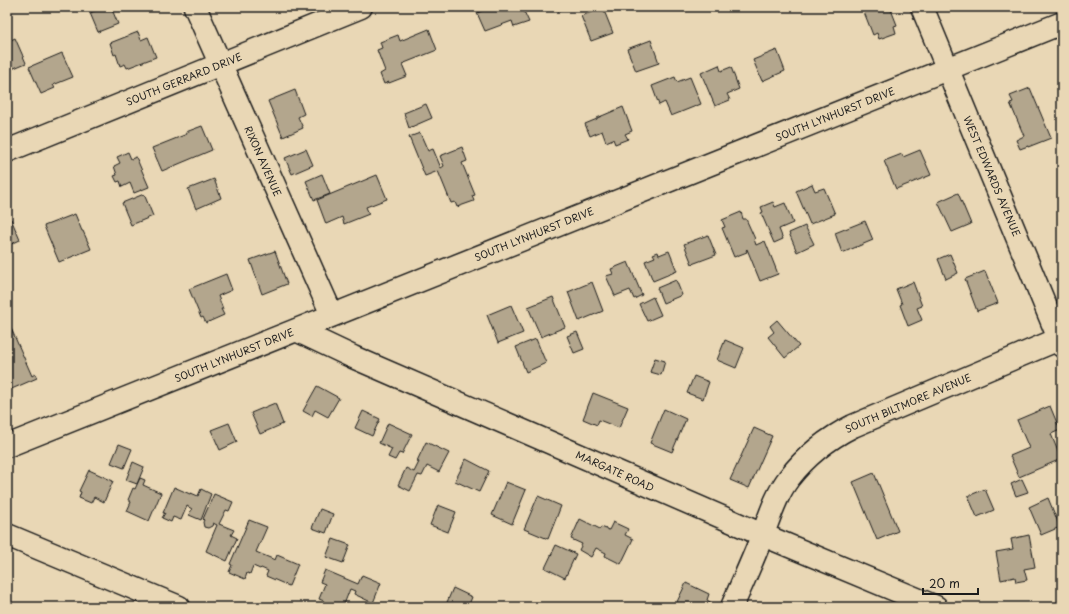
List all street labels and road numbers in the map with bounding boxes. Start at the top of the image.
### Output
street label: SOUTH GERRARD DRIVE [124,48,244,109]
street label: SOUTH LYNHURST DRIVE [773,83,897,144]
street label: WEST EDWARDS AVENUE [960,113,1025,238]
street label: RIXON AVENUE [241,123,286,198]
street label: SOUTH LYNHURST DRIVE [472,203,596,264]
street label: SOUTH LYNHURST DRIVE [172,324,296,385]
street label: SOUTH BILTMORE AVENUE [842,369,973,436]
street label: MARGATE ROAD [573,446,657,495]

